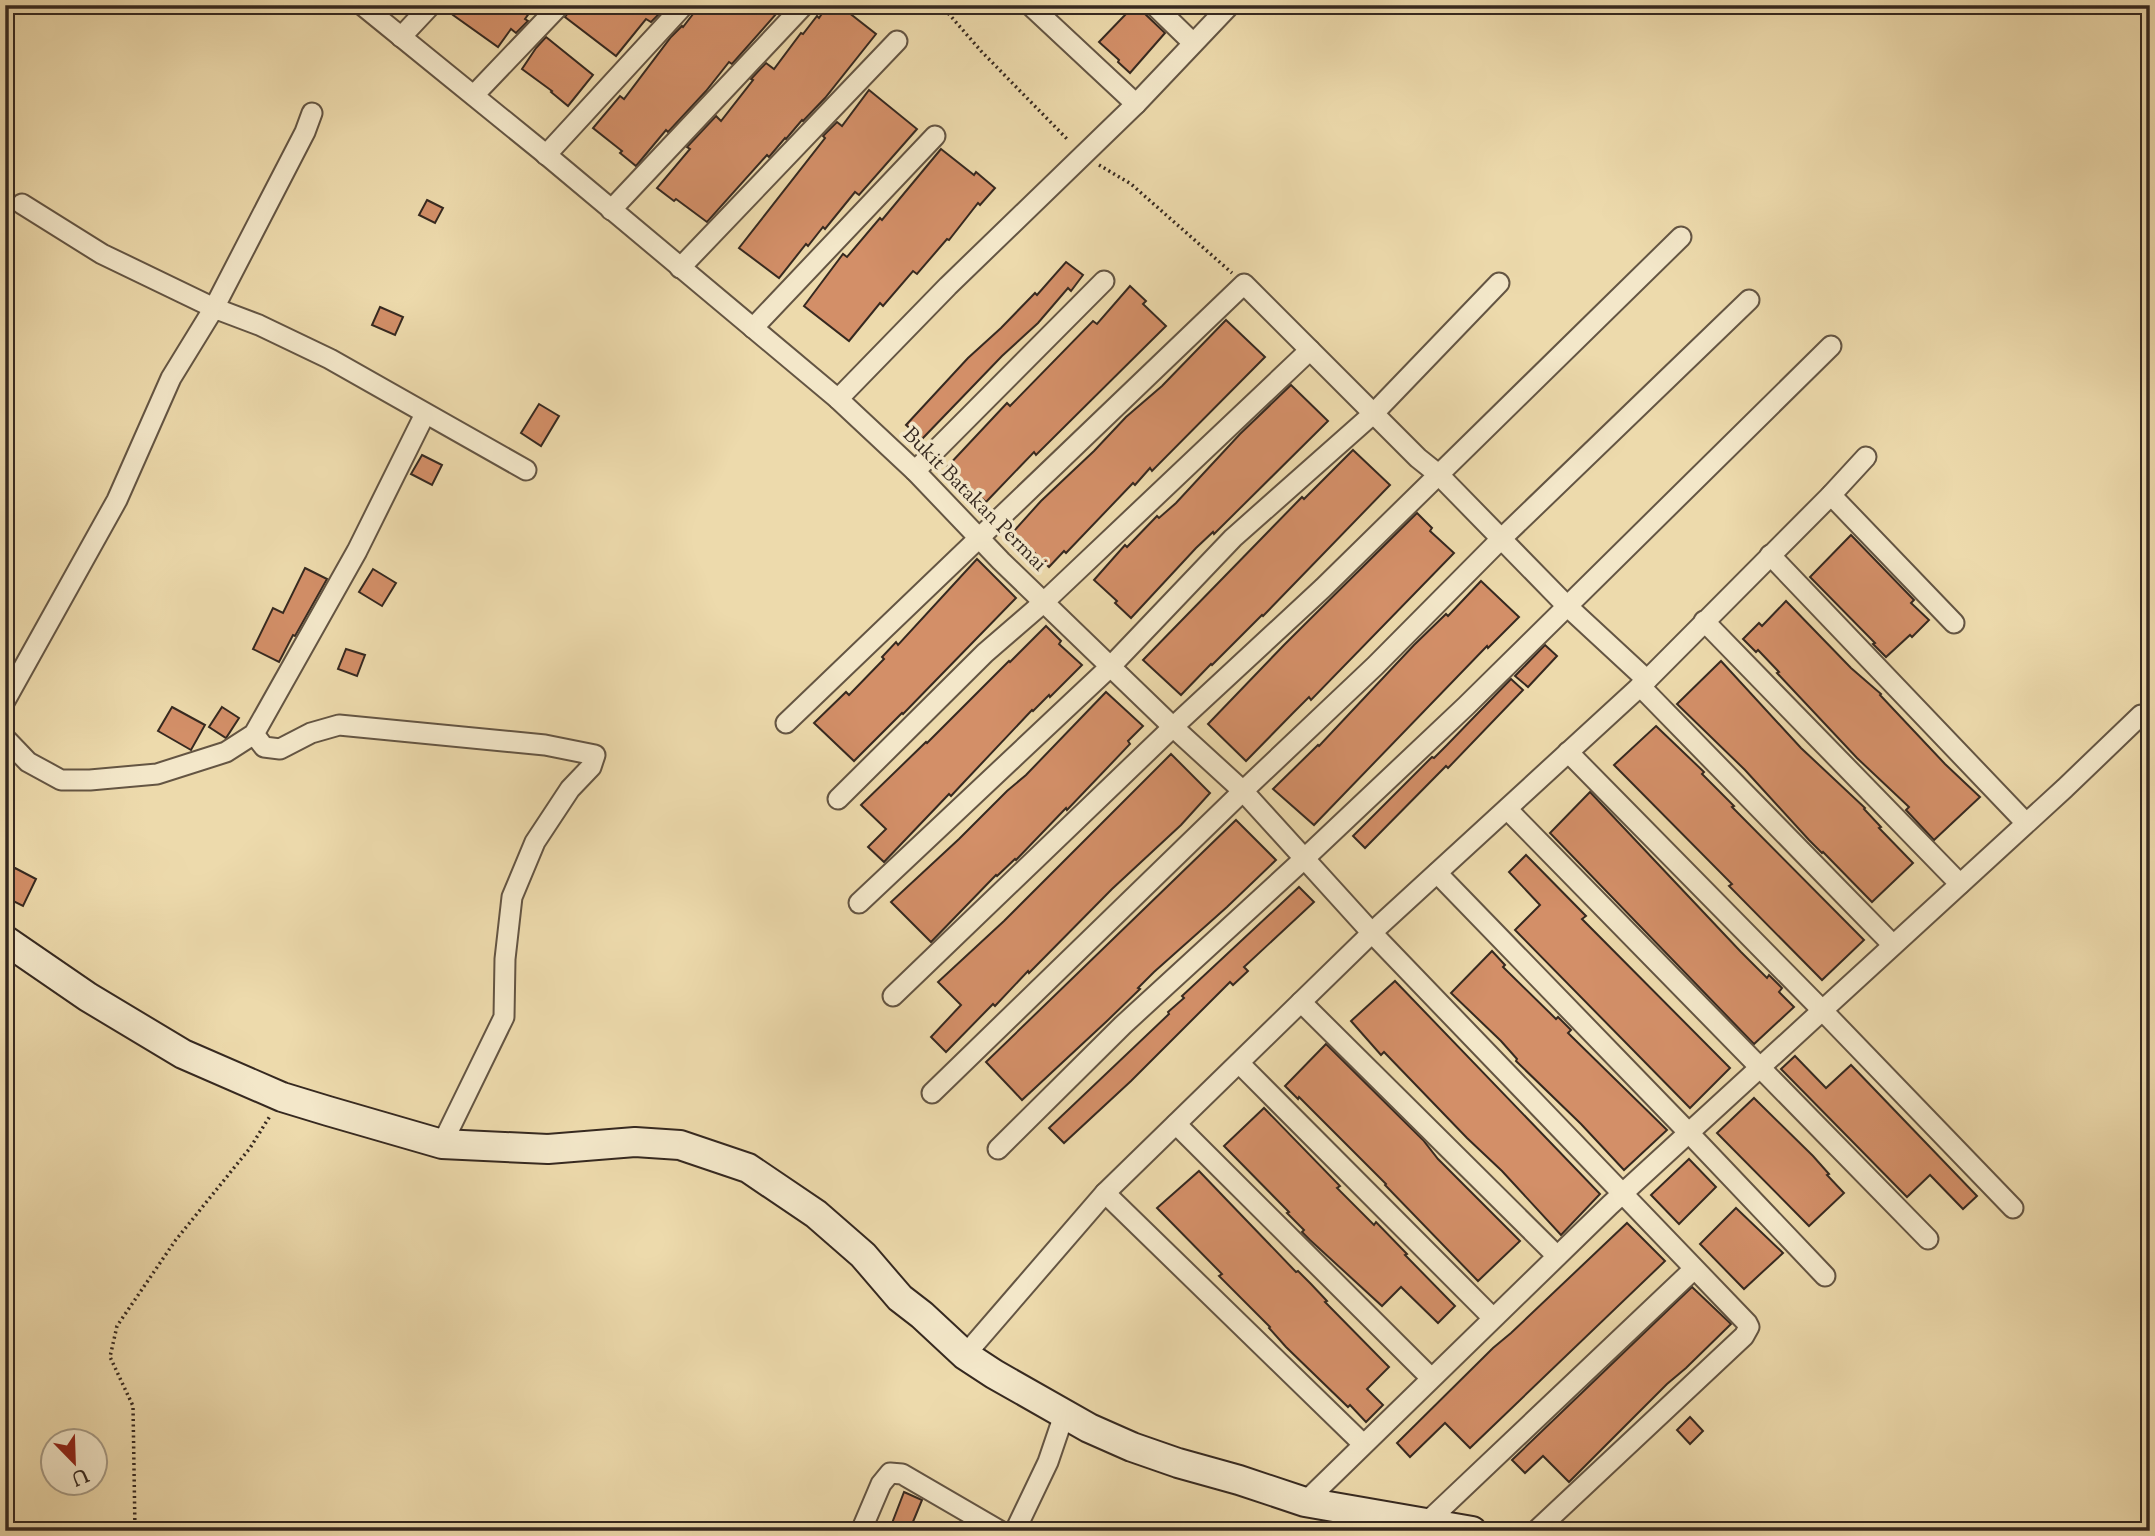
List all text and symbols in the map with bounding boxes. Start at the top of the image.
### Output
street label: Bukit Batakan Permai [895,421,1053,579]
north arrow [38,1428,108,1498]
text: U [67,1460,92,1491]

